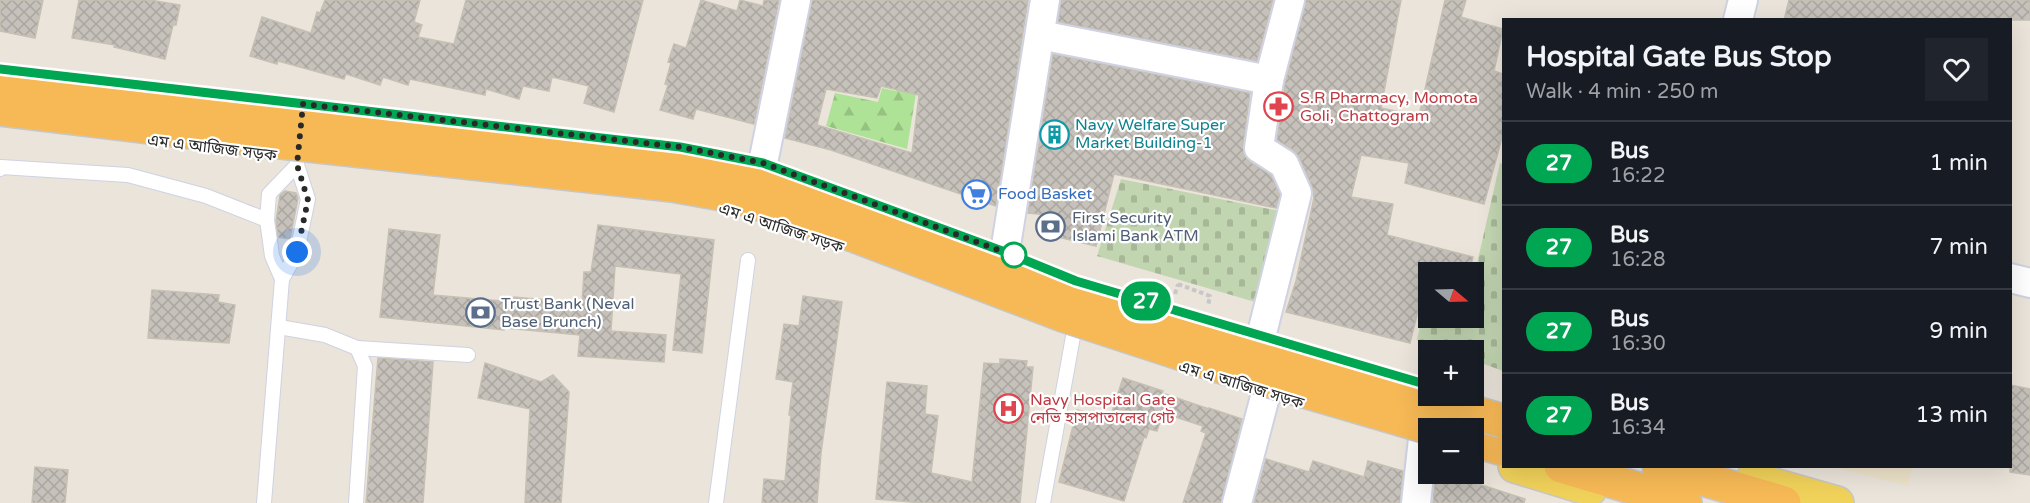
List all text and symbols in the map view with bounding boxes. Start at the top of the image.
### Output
button: heart [1925,38,1988,101]
text: Hospital Gate Bus Stop [1526,40,1832,74]
text: Walk · 4 min · 250 m [1526,80,1718,104]
place label: S.R Pharmacy, Momota Goli, Chattogram [1300,88,1478,126]
pharmacy icon: S.R Pharmacy, Momota Goli, Chattogram [1263,91,1295,123]
place label: Navy Welfare Super Market Building-1 [1075,115,1226,153]
building icon: Navy Welfare Super Market Building-1 [1038,118,1070,150]
street label: এম এ আজিজ সড়ক [146,130,279,166]
text: Bus [1610,138,1649,164]
text: 1 min [1929,150,1988,176]
text: 27 [1546,151,1572,176]
text: 16:22 [1610,164,1665,188]
supermarket icon: Food Basket [961,178,993,210]
place label: Food Basket [998,184,1092,204]
street label: এম এ আজিজ সড়ক [716,198,847,258]
place label: First Security Islami Bank ATM [1072,208,1199,246]
bank icon: First Security Islami Bank ATM [1035,211,1067,243]
text: Bus [1610,222,1649,248]
text: 7 min [1929,234,1988,260]
text: 27 [1546,235,1572,260]
your location [282,237,312,267]
unlabelled marker [1001,242,1027,268]
text: 16:28 [1610,248,1665,272]
north arrow [1418,262,1484,328]
map controls [1418,262,1484,484]
line badge: 27 [1119,282,1173,320]
text: 27 [1133,289,1159,314]
place label: Trust Bank (Neval Base Brunch) [501,294,634,332]
bank icon: Trust Bank (Neval Base Brunch) [464,297,496,329]
text: Bus [1610,306,1649,332]
text: 9 min [1929,318,1988,344]
text: 27 [1546,319,1572,344]
text: 16:30 [1610,332,1665,356]
button: + [1418,340,1484,406]
street label: এম এ আজিজ সড়ক [1176,356,1307,414]
place label: Navy Hospital Gate নেভি হাসপাতালের গেট [1030,390,1176,428]
text: Bus [1610,390,1649,416]
hospital icon: Navy Hospital Gate নেভি হাসপাতালের গেট [993,393,1025,425]
text: 13 min [1916,402,1988,428]
text: 27 [1546,403,1572,428]
text: 16:34 [1610,416,1665,440]
button: − [1418,418,1484,484]

